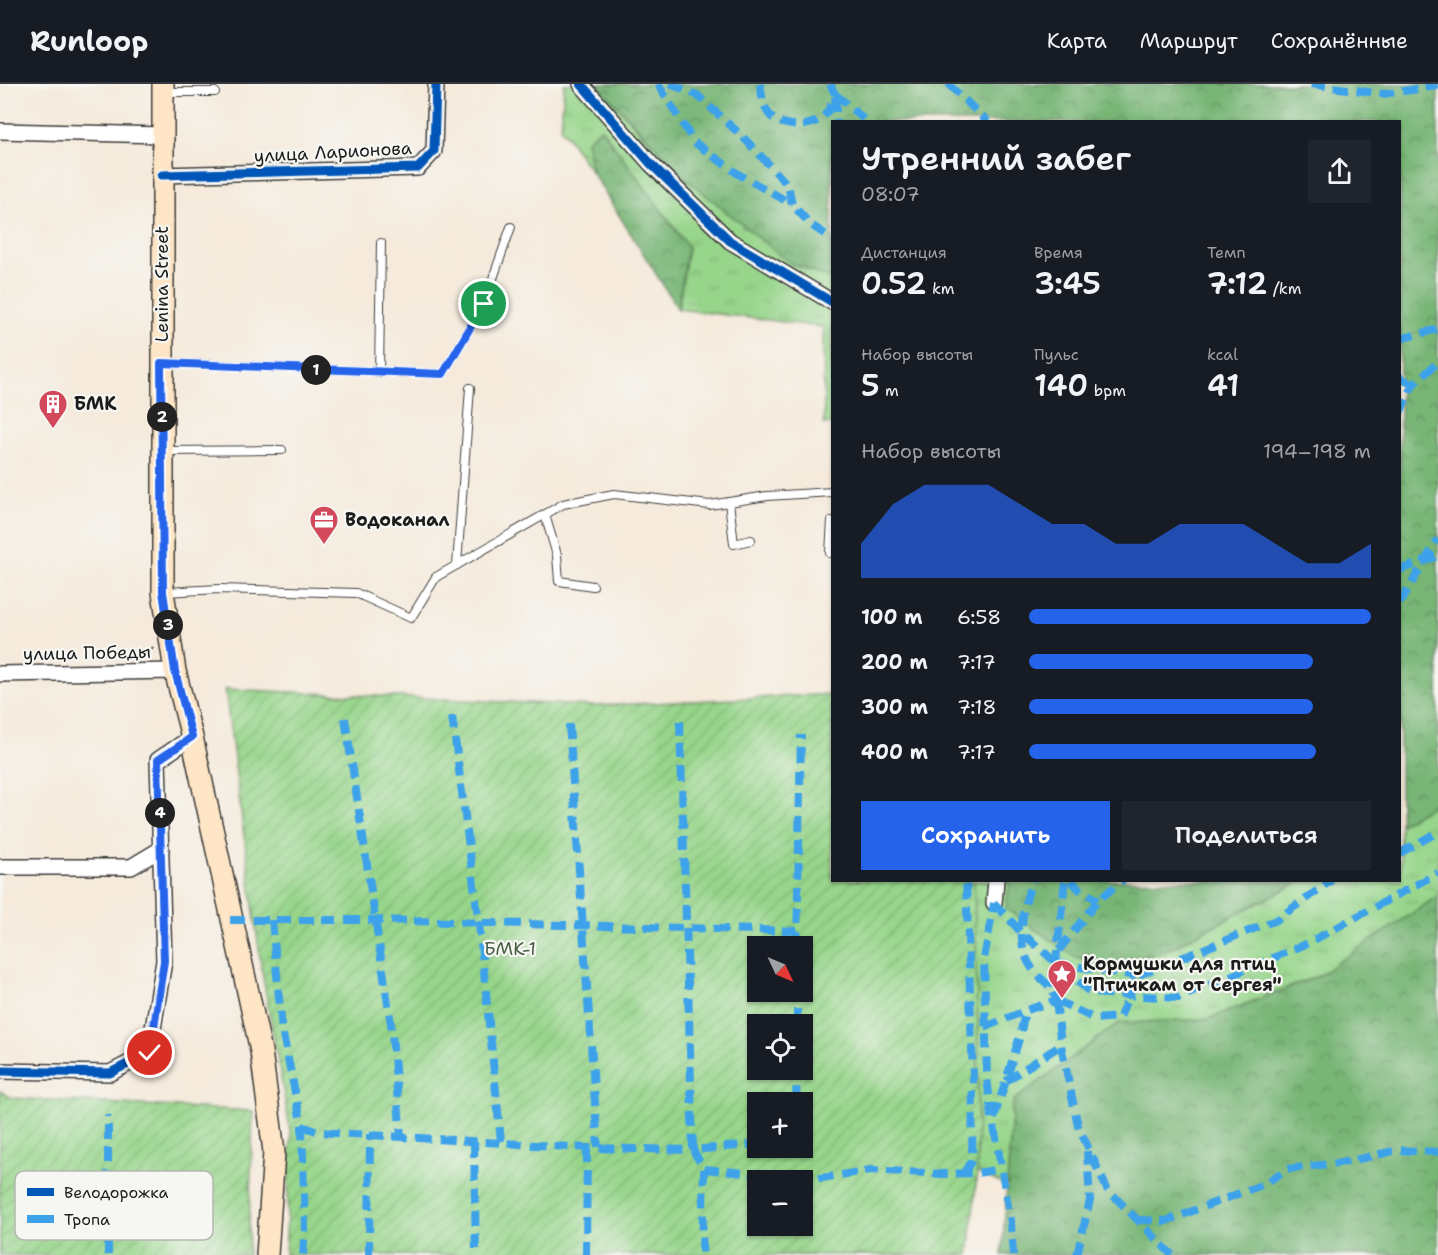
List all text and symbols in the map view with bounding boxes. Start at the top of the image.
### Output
text: Runloop [30,22,148,60]
text: Карта [1047,27,1107,55]
text: Маршрут [1140,27,1238,55]
text: Сохранённые [1271,27,1408,55]
street label: улица Ларионова [253,136,413,168]
text: Утренний забег [861,136,1131,181]
button: share [1308,140,1371,203]
text: 08:07 [861,181,920,207]
street label: Lenina Street [150,226,174,342]
text: Дистанция [861,242,947,263]
text: Время [1034,242,1083,263]
text: Темп [1207,242,1246,263]
text: 0.52 [861,263,927,304]
text: 3:45 [1034,263,1101,304]
text: 7:12 [1207,263,1267,304]
pin [458,278,509,329]
text: km [927,278,955,299]
text: /km [1267,278,1302,299]
icon: arrive [467,287,500,320]
text: Набор высоты [861,344,973,365]
text: Пульс [1034,344,1079,365]
text: kcal [1207,344,1238,365]
pin: 1 [301,355,331,385]
text: 1 [312,359,320,380]
text: 5 [861,365,880,406]
text: 140 [1034,365,1088,406]
text: 41 [1207,365,1240,406]
text: m [880,380,899,401]
text: bpm [1088,380,1126,401]
building icon: БМК [37,388,69,430]
place label: БМК [74,392,117,416]
pin: 2 [147,402,177,432]
text: 2 [156,406,168,427]
text: Набор высоты [861,438,1001,464]
text: 194–198 m [1263,438,1371,464]
office icon: Водоканал [308,504,340,546]
place label: Водоканал [345,508,450,532]
text: 100 m [861,604,923,630]
text: 6:58 [957,604,1001,630]
pin: 3 [153,610,183,640]
text: 3 [162,614,174,635]
street label: улица Победы [23,640,151,666]
text: 200 m [861,649,928,675]
text: 7:17 [957,649,996,675]
text: 300 m [861,694,928,720]
text: 7:18 [957,694,996,720]
text: 400 m [861,739,928,765]
text: 7:17 [957,739,996,765]
pin: 4 [145,798,175,828]
button: Сохранить [861,801,1110,870]
button: Поделиться [1122,801,1371,870]
text: 4 [154,802,166,823]
north arrow [747,936,813,1002]
map controls [747,936,813,1236]
park label: БМК-1 [484,937,536,961]
place label: Кормушки для птиц "Птичкам от Сергея" [1083,952,1282,997]
place icon: Кормушки для птиц "Птичкам от Сергея" [1046,958,1078,1000]
button: locate [747,1014,813,1080]
pin [124,1027,175,1078]
icon: check [133,1036,166,1069]
button: + [747,1092,813,1158]
button: − [747,1170,813,1236]
legend [15,1171,213,1240]
text: Велодорожка [64,1182,169,1203]
text: Тропа [64,1209,110,1230]

